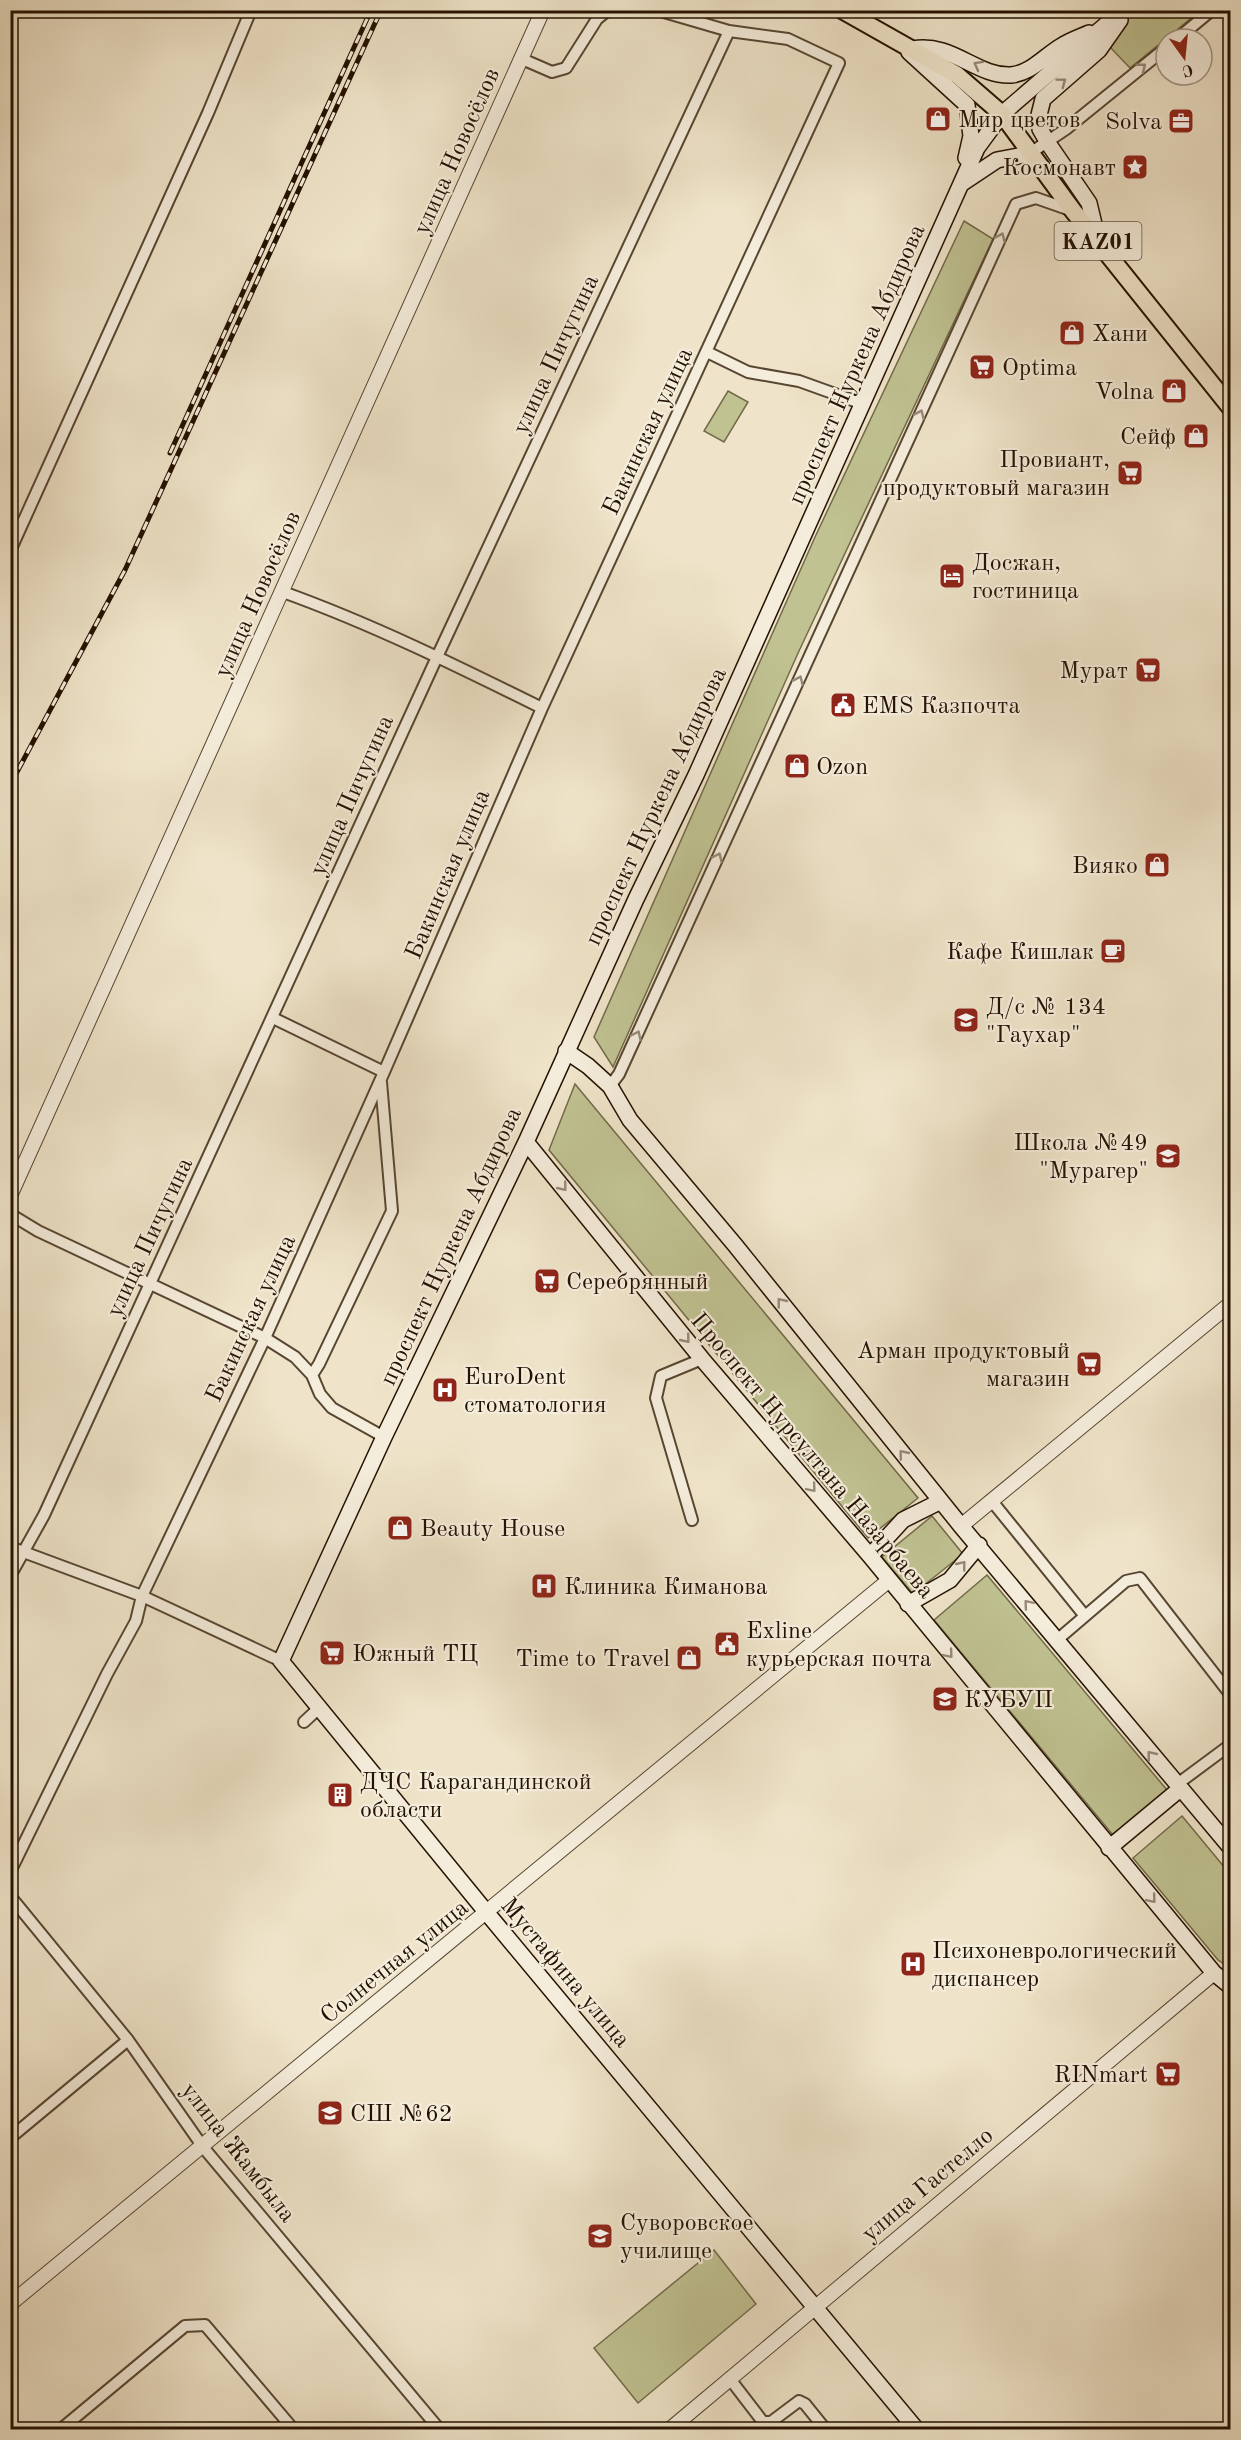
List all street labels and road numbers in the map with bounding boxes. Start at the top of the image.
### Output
street label: улица Новосёлов [410,65,505,239]
street label: проспект Нуркена Абдирова [785,221,931,508]
road number: KАZ01 [1054,222,1142,260]
street label: улица Пичугина [509,271,604,438]
street label: Бакинская улица [599,344,698,519]
street label: улица Новосёлов [211,508,306,682]
street label: проспект Нуркена Абдирова [582,664,732,950]
street label: улица Пичугина [307,712,399,880]
street label: Бакинская улица [402,786,495,963]
street label: проспект Нуркена Абдирова [377,1104,527,1390]
street label: улица Пичугина [103,1154,198,1321]
street label: Бакинская улица [202,1231,301,1406]
street label: Проспект Нурсултана Назарбаева [685,1309,938,1604]
street label: Мустафина улица [495,1894,634,2053]
street label: Солнечная улица [317,1896,474,2029]
street label: улица Жамбыла [176,2079,299,2228]
street label: улица Гастелло [858,2124,998,2247]

